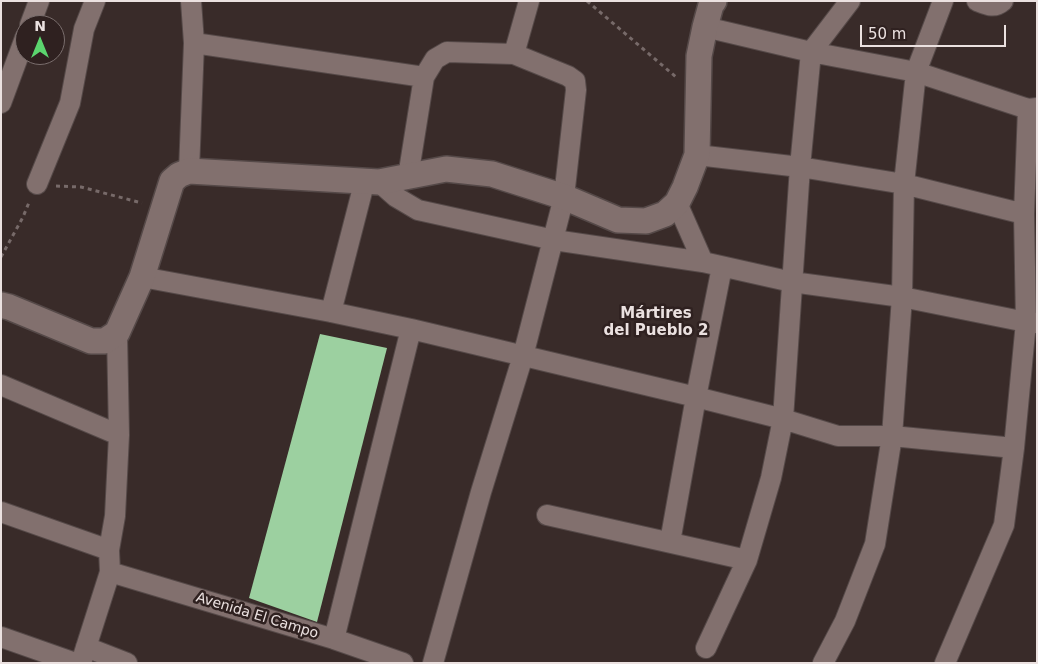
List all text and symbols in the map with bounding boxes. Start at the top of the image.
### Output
north arrow [15,15,65,65]
scale bar [863,15,1009,47]
text: N [34,18,46,34]
text: 50 m [868,25,906,43]
district label: Mártires del Pueblo 2 [604,305,708,340]
street label: Avenida El Campo [194,589,320,643]

